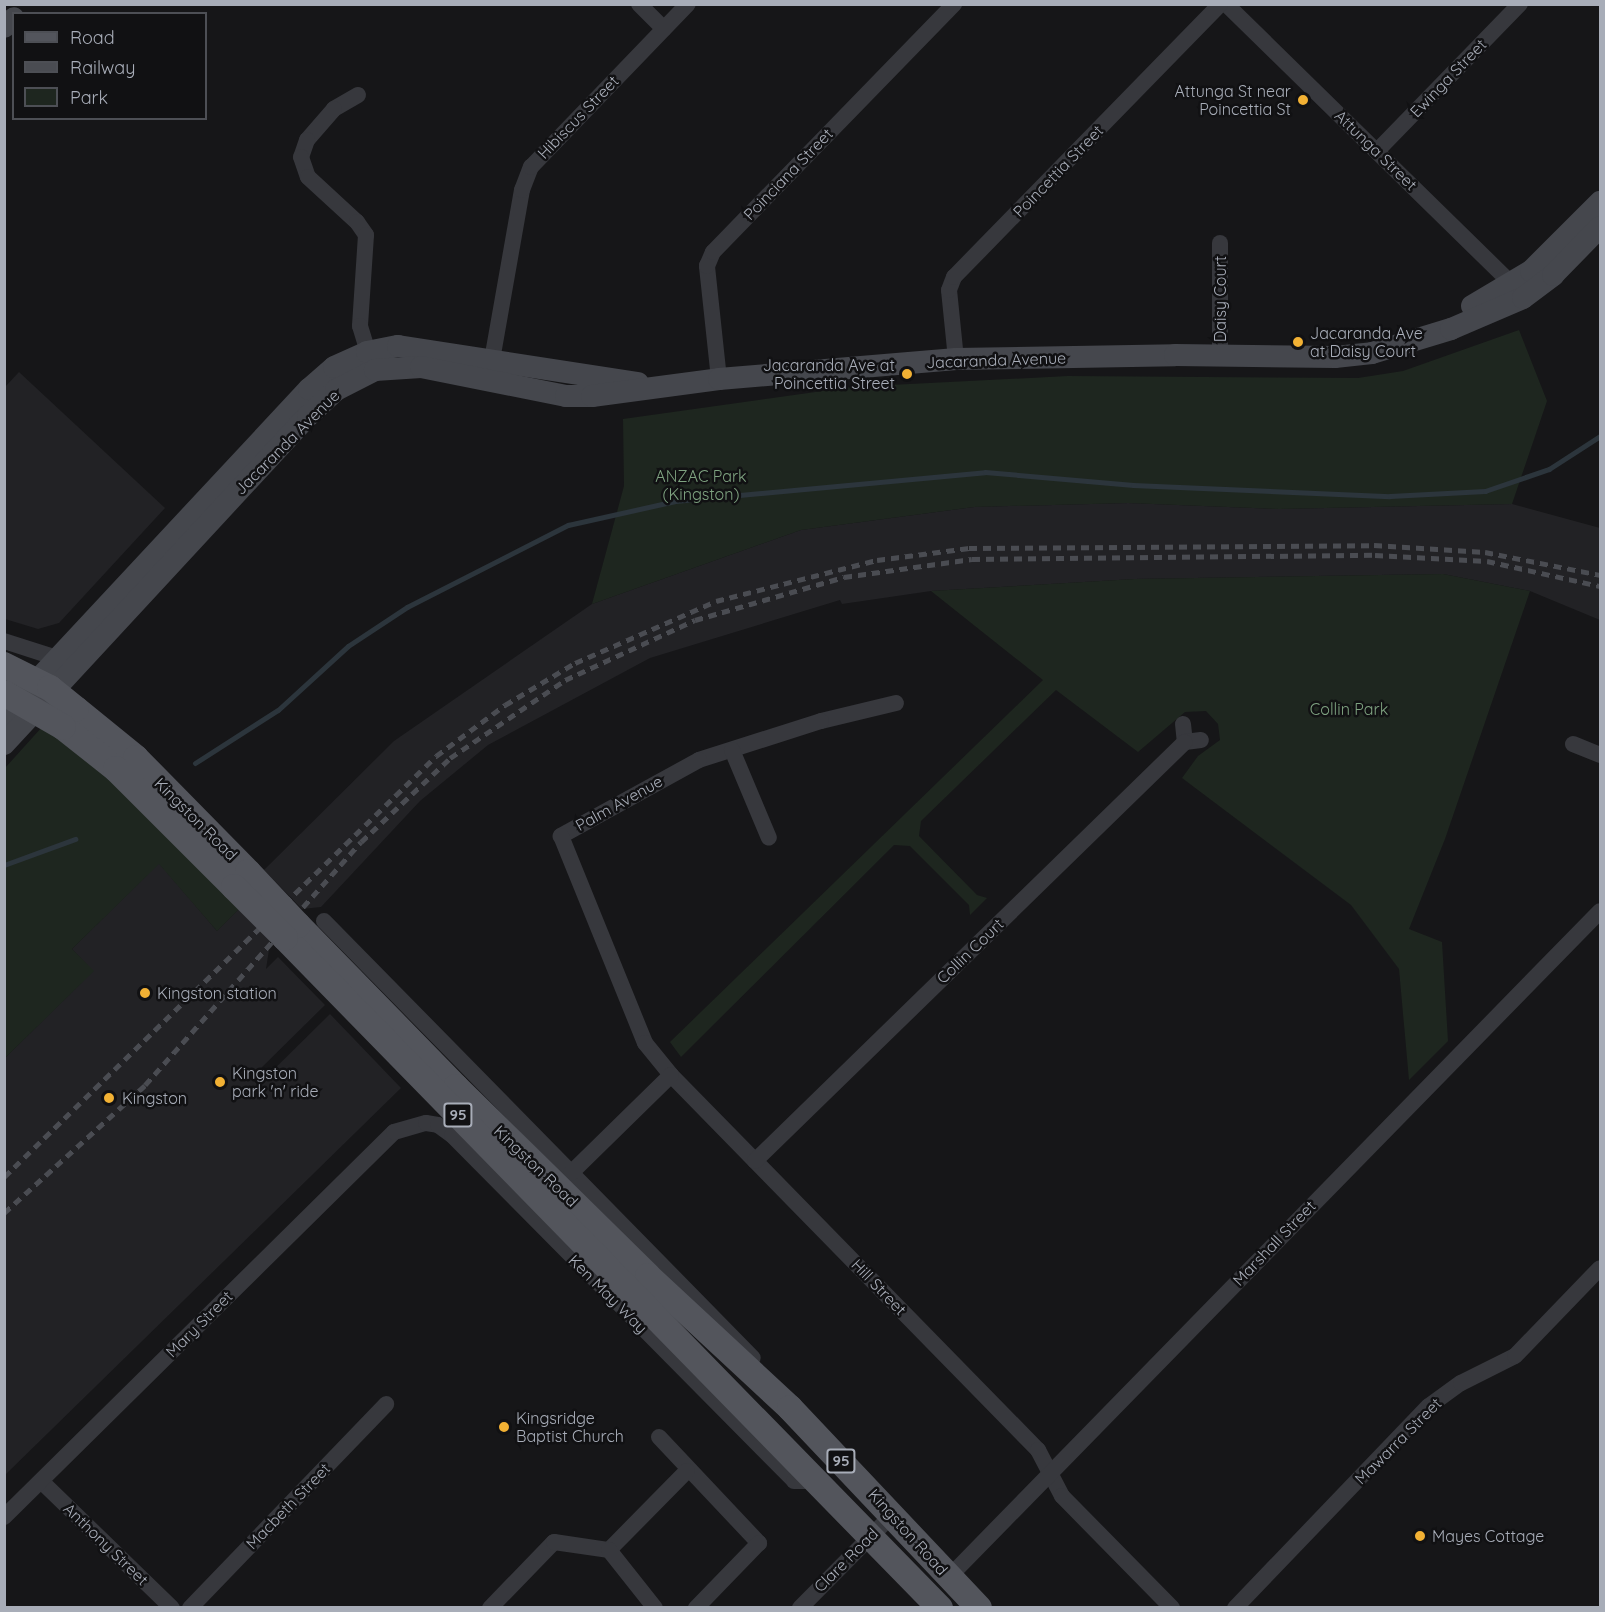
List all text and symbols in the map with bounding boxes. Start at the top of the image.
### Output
legend [12,12,207,120]
text: Road [70,26,115,49]
street label: Ewinga Street [1406,35,1490,121]
text: Railway [70,56,136,79]
street label: Hibiscus Street [533,71,623,163]
place label: Attunga St near Poincettia St [1175,81,1291,119]
text: Park [70,86,108,109]
marker: Attunga St near Poincettia St [1296,93,1310,107]
street label: Attunga Street [1331,106,1421,194]
street label: Poincettia Street [1009,121,1107,221]
street label: Poinciana Street [739,124,837,224]
street label: Daisy Court [1210,256,1230,342]
place label: Jacaranda Ave at Daisy Court [1310,323,1423,361]
marker: Jacaranda Ave at Daisy Court [1291,335,1305,349]
street label: Jacaranda Avenue [926,348,1066,372]
place label: Jacaranda Ave at Poincettia Street [763,355,895,393]
marker: Jacaranda Ave at Poincettia Street [900,367,914,381]
street label: Jacaranda Avenue [231,386,343,498]
park label: ANZAC Park (Kingston) [655,466,747,504]
park label: Collin Park [1310,699,1388,719]
street label: Palm Avenue [572,771,666,835]
street label: Kingston Road [151,774,241,864]
street label: Collin Court [933,914,1007,988]
place label: Kingston station [157,983,277,1003]
marker: Kingston station [138,986,152,1000]
place label: Kingston park 'n' ride [232,1063,319,1101]
marker: Kingston park 'n' ride [213,1075,227,1089]
place label: Kingston [122,1088,187,1108]
marker: Kingston [100,1089,118,1107]
road number: 95 [443,1103,473,1127]
street label: Kingston Road [490,1121,582,1211]
street label: Marshall Street [1229,1196,1319,1290]
street label: Ken May Way [565,1251,651,1337]
street label: Hill Street [848,1255,910,1319]
street label: Mary Street [162,1287,236,1361]
street label: Mawarra Street [1351,1394,1445,1488]
place label: Kingsridge Baptist Church [516,1408,624,1446]
marker: Kingsridge Baptist Church [497,1420,511,1434]
road number: 95 [826,1449,856,1473]
street label: Macbeth Street [242,1459,334,1553]
street label: Kingston Road [864,1485,952,1579]
street label: Anthony Street [60,1499,152,1589]
street label: Clare Road [810,1524,882,1596]
place label: Mayes Cottage [1432,1526,1544,1546]
marker: Mayes Cottage [1413,1529,1427,1543]

